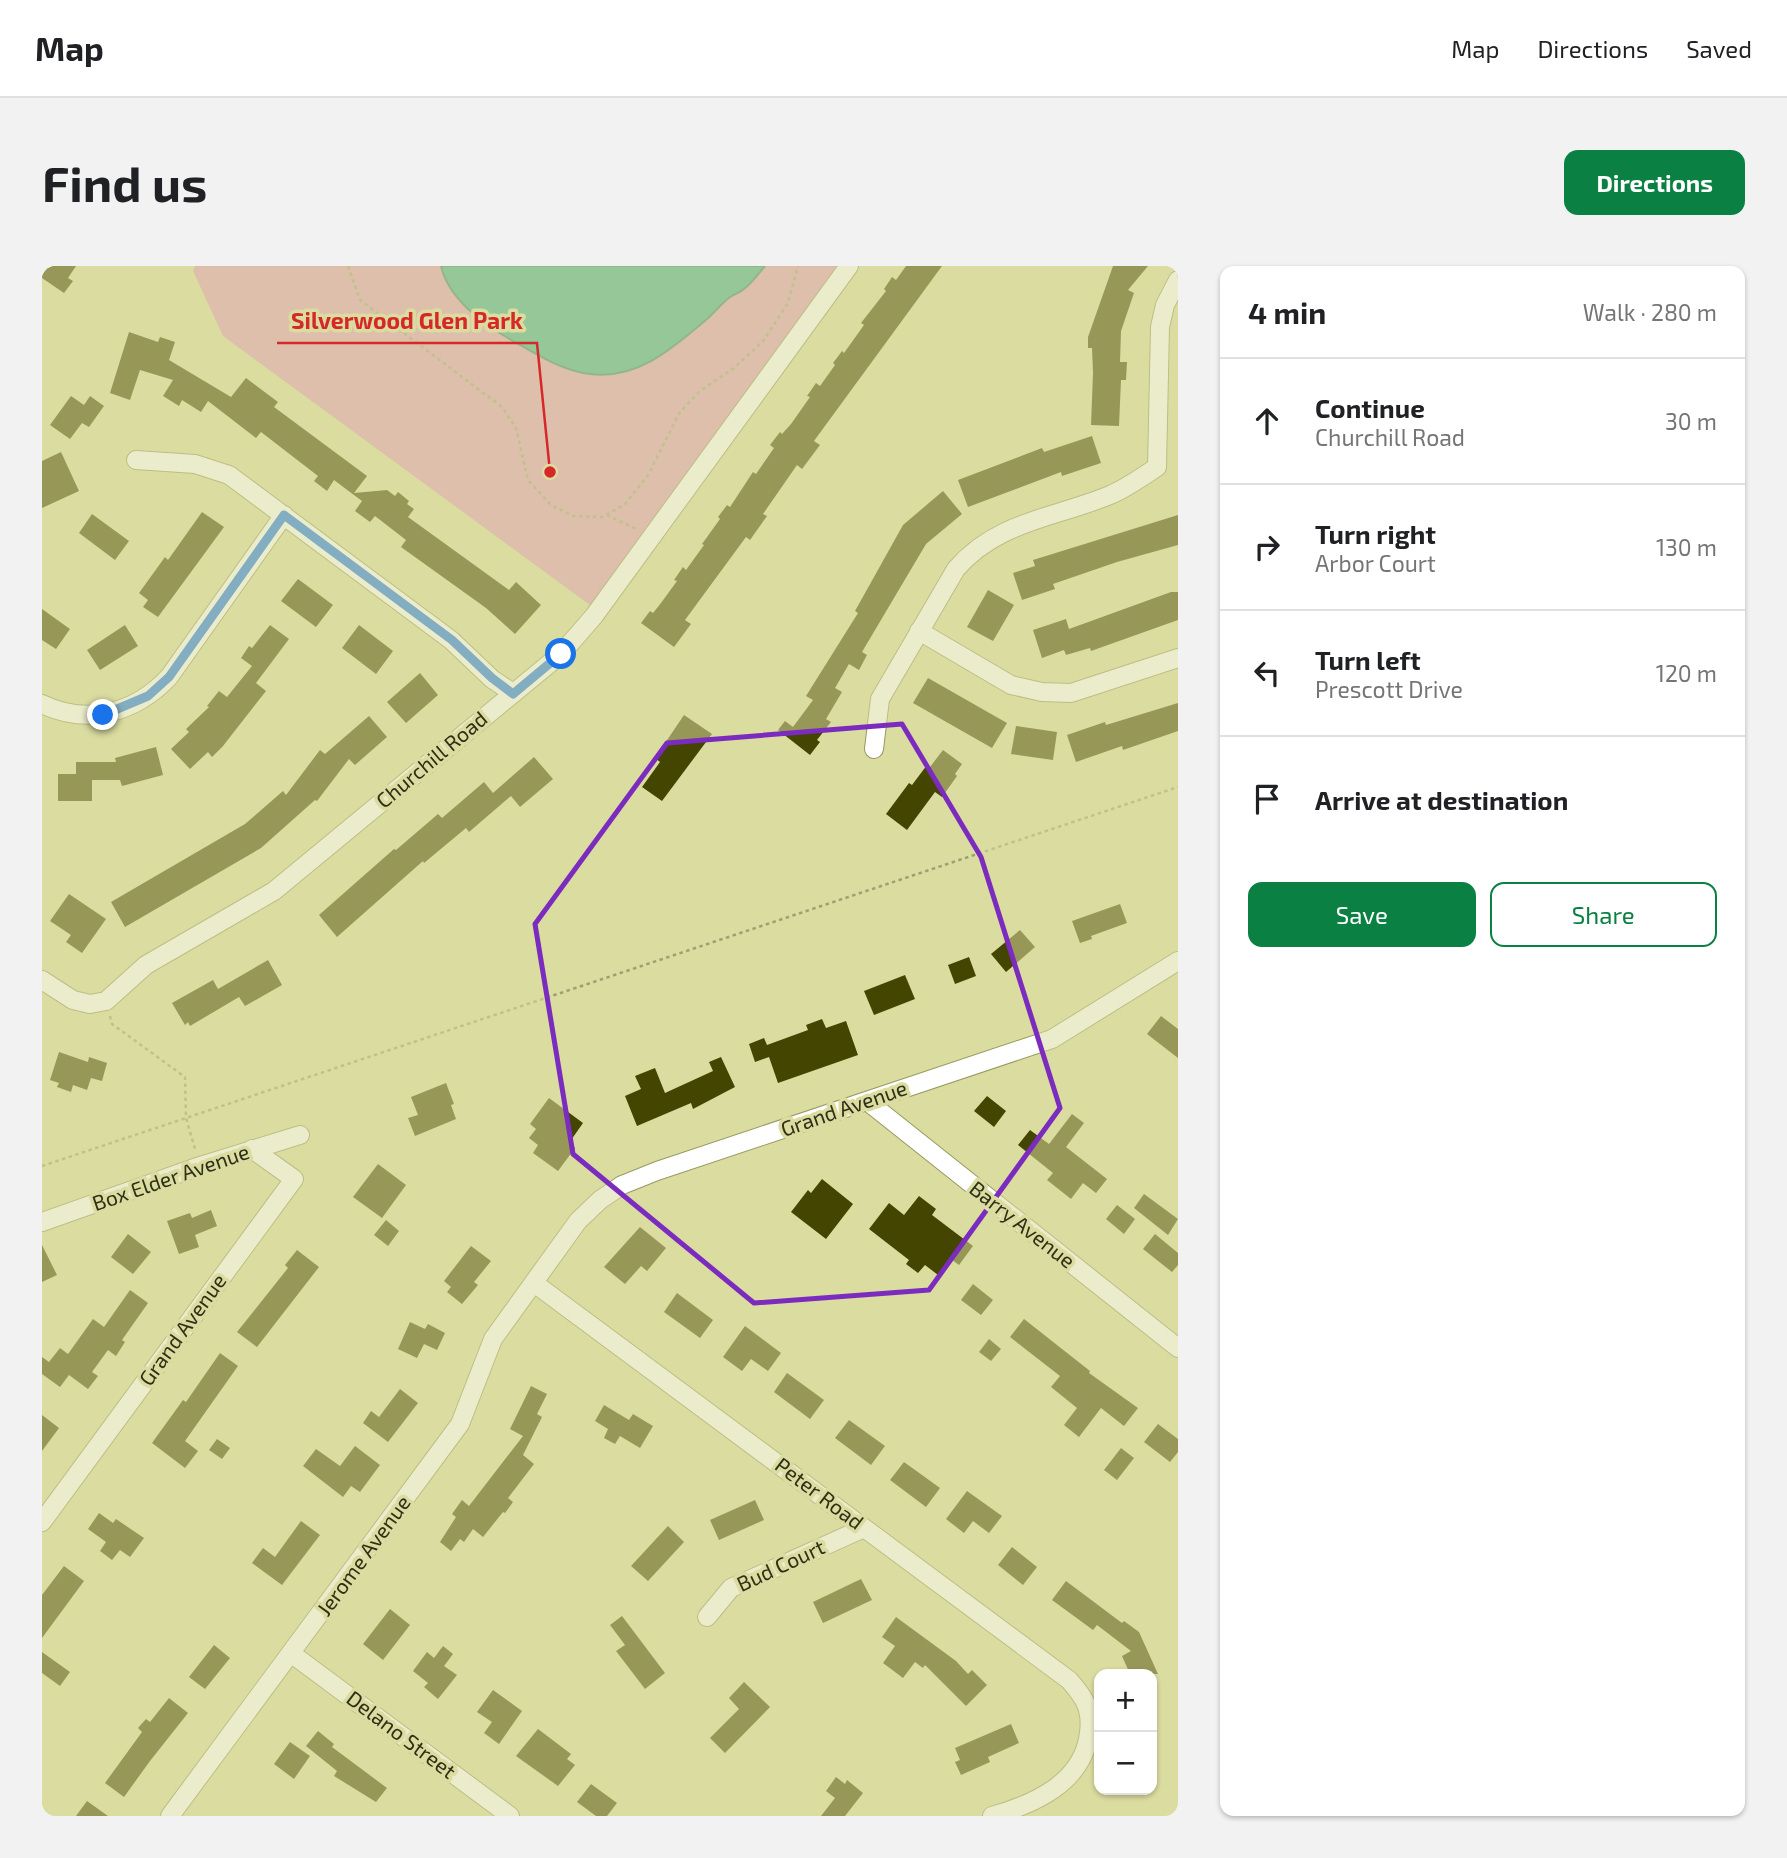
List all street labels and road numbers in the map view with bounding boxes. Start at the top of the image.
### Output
street label: Churchill Road [371,705,492,812]
street label: Grand Avenue [777,1074,910,1141]
street label: Box Elder Avenue [89,1138,252,1215]
street label: Barry Avenue [965,1175,1080,1273]
street label: Grand Avenue [133,1268,231,1390]
street label: Peter Road [771,1452,869,1534]
street label: Jerome Avenue [311,1490,415,1620]
street label: Bud Court [732,1533,828,1596]
street label: Delano Street [342,1685,461,1783]

